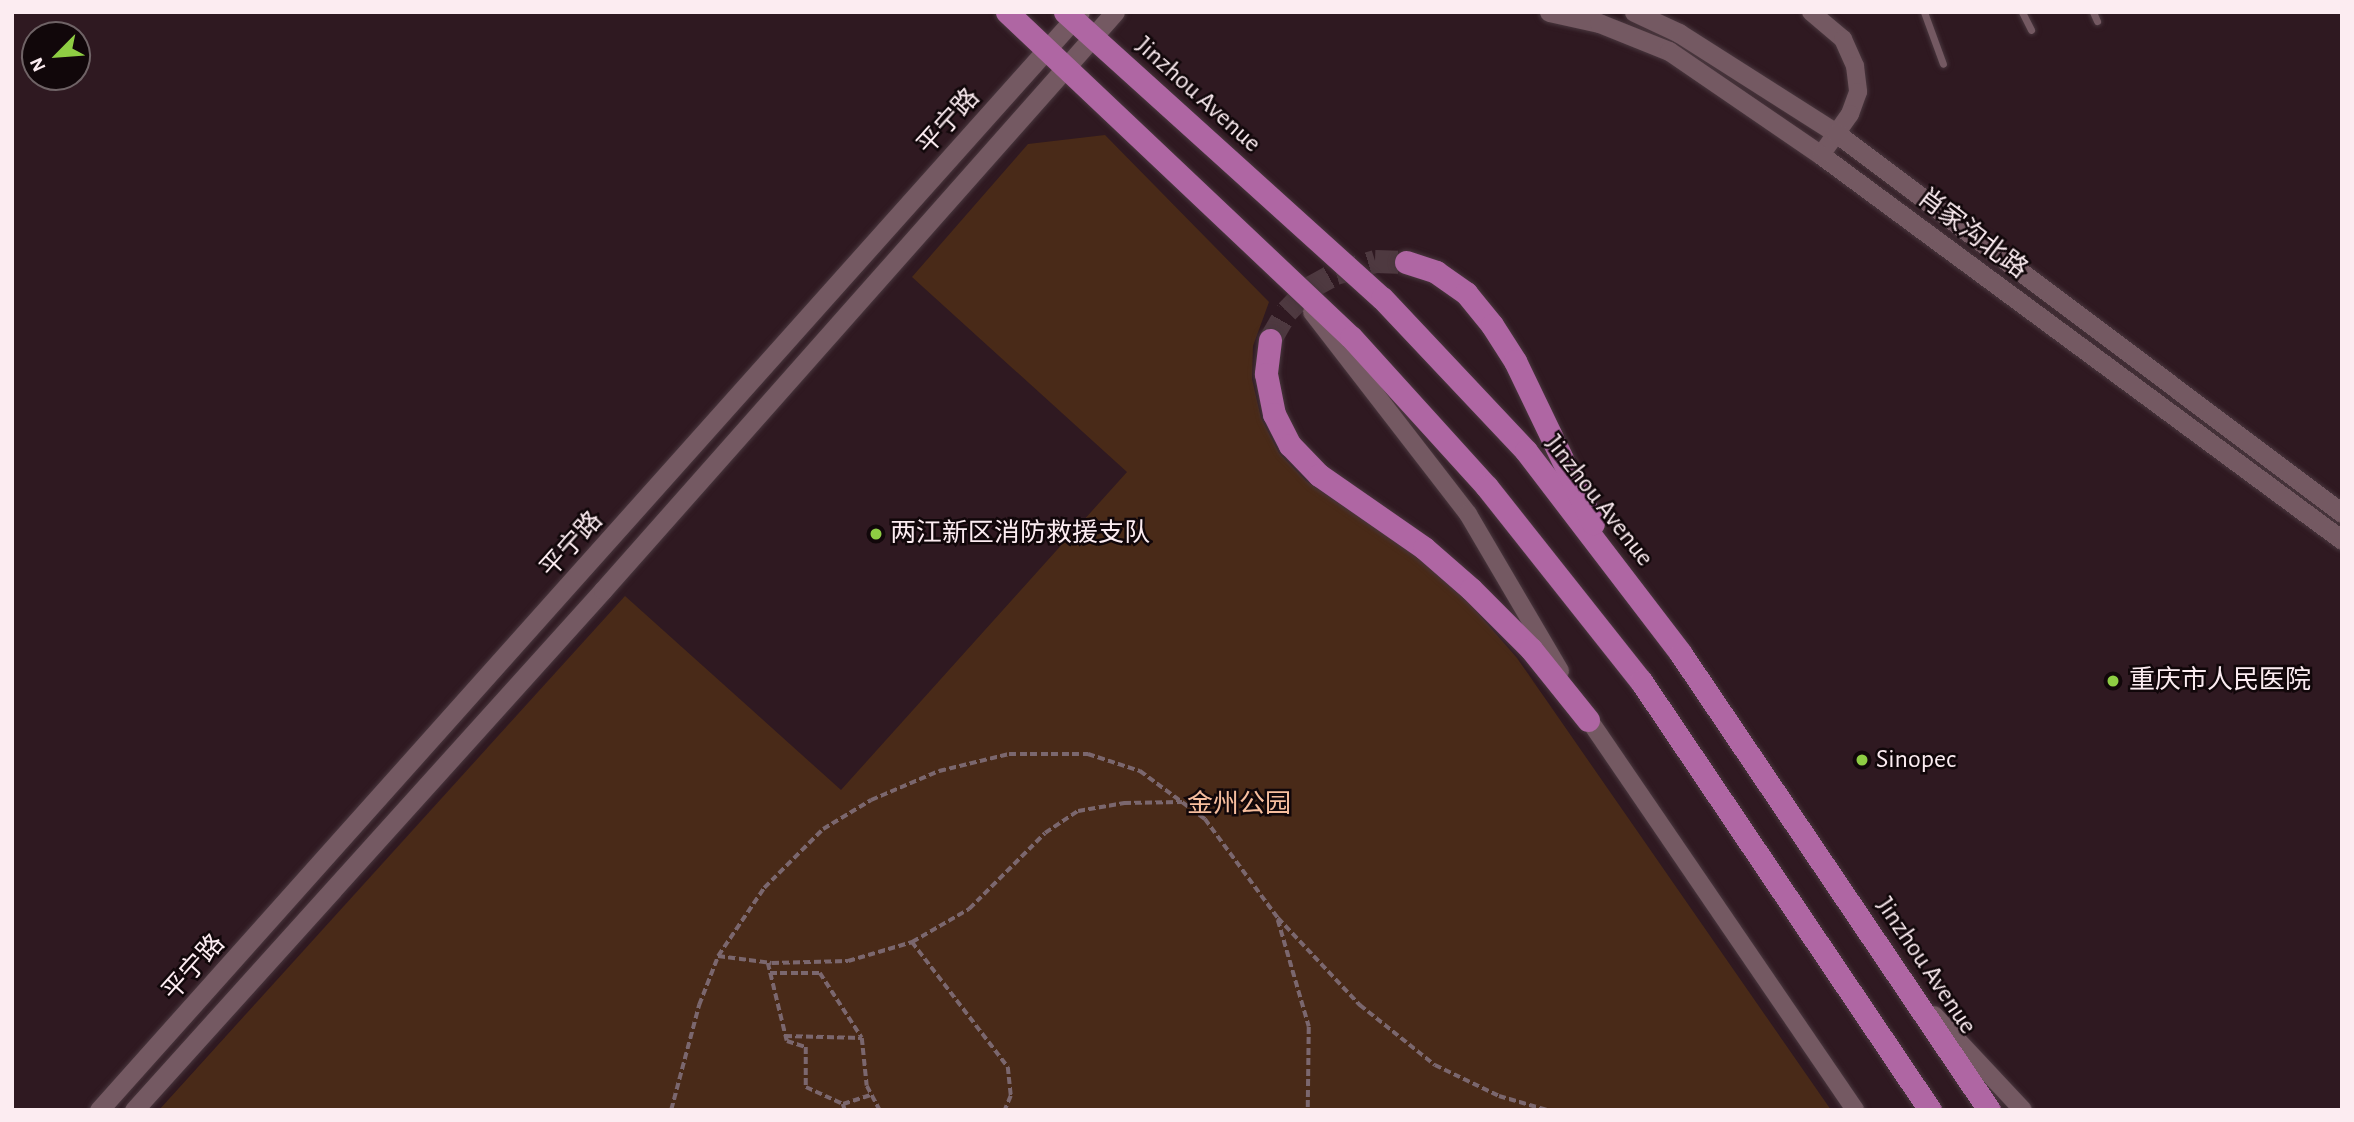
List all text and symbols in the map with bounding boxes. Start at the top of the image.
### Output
north arrow [21,21,91,91]
street label: Jinzhou Avenue [1129,31,1267,159]
text: N [27,54,50,74]
street label: 平宁路 [911,83,987,161]
street label: 肖家沟北路 [1911,182,2033,286]
street label: Jinzhou Avenue [1538,429,1660,573]
street label: 平宁路 [534,506,610,584]
place label: 两江新区消防救援支队 [890,518,1150,550]
marker: 两江新区消防救援支队 [868,526,884,542]
place label: 重庆市人民医院 [2129,665,2311,697]
marker: 重庆市人民医院 [2103,671,2123,691]
place label: Sinopec [1876,744,1956,776]
marker: Sinopec [1854,752,1870,768]
park label: 金州公园 [1187,789,1291,821]
street label: Jinzhou Avenue [1869,892,1983,1040]
street label: 平宁路 [156,929,232,1007]

